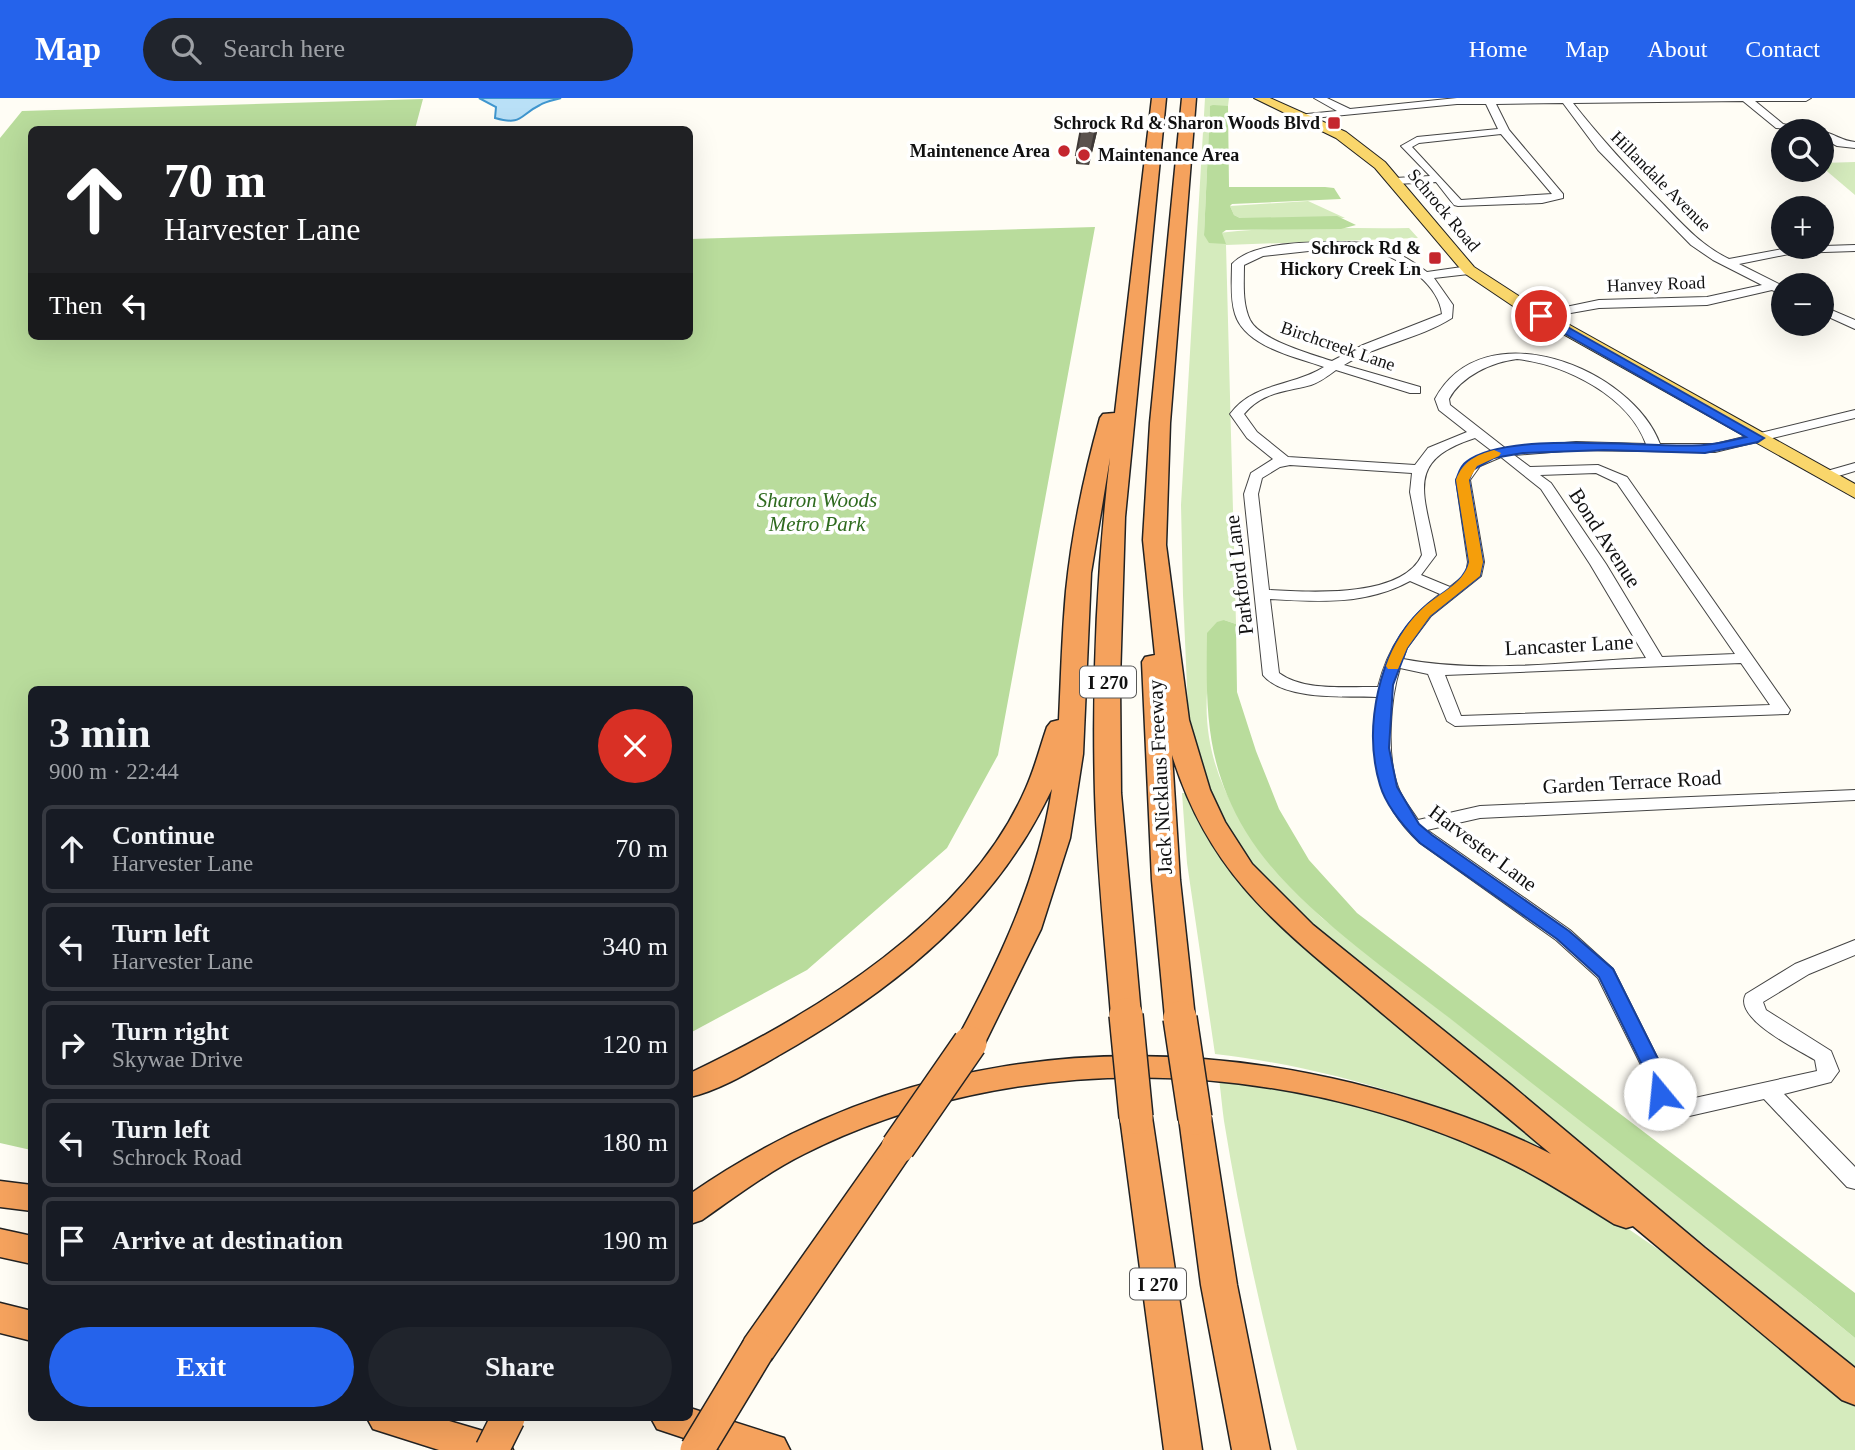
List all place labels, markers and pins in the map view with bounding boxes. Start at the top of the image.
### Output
place label: Schrock Rd & Sharon Woods Blvd [1053,113,1320,133]
marker: Schrock Rd & Sharon Woods Blvd [1326,115,1342,131]
place label: Maintenence Area [910,141,1050,161]
marker: Maintenence Area [1056,143,1072,159]
place label: Maintenance Area [1098,145,1239,165]
marker: Maintenance Area [1076,147,1092,163]
place label: Schrock Rd & Hickory Creek Ln [1280,238,1421,279]
marker: Schrock Rd & Hickory Creek Ln [1427,250,1443,266]
pin [1511,286,1571,346]

